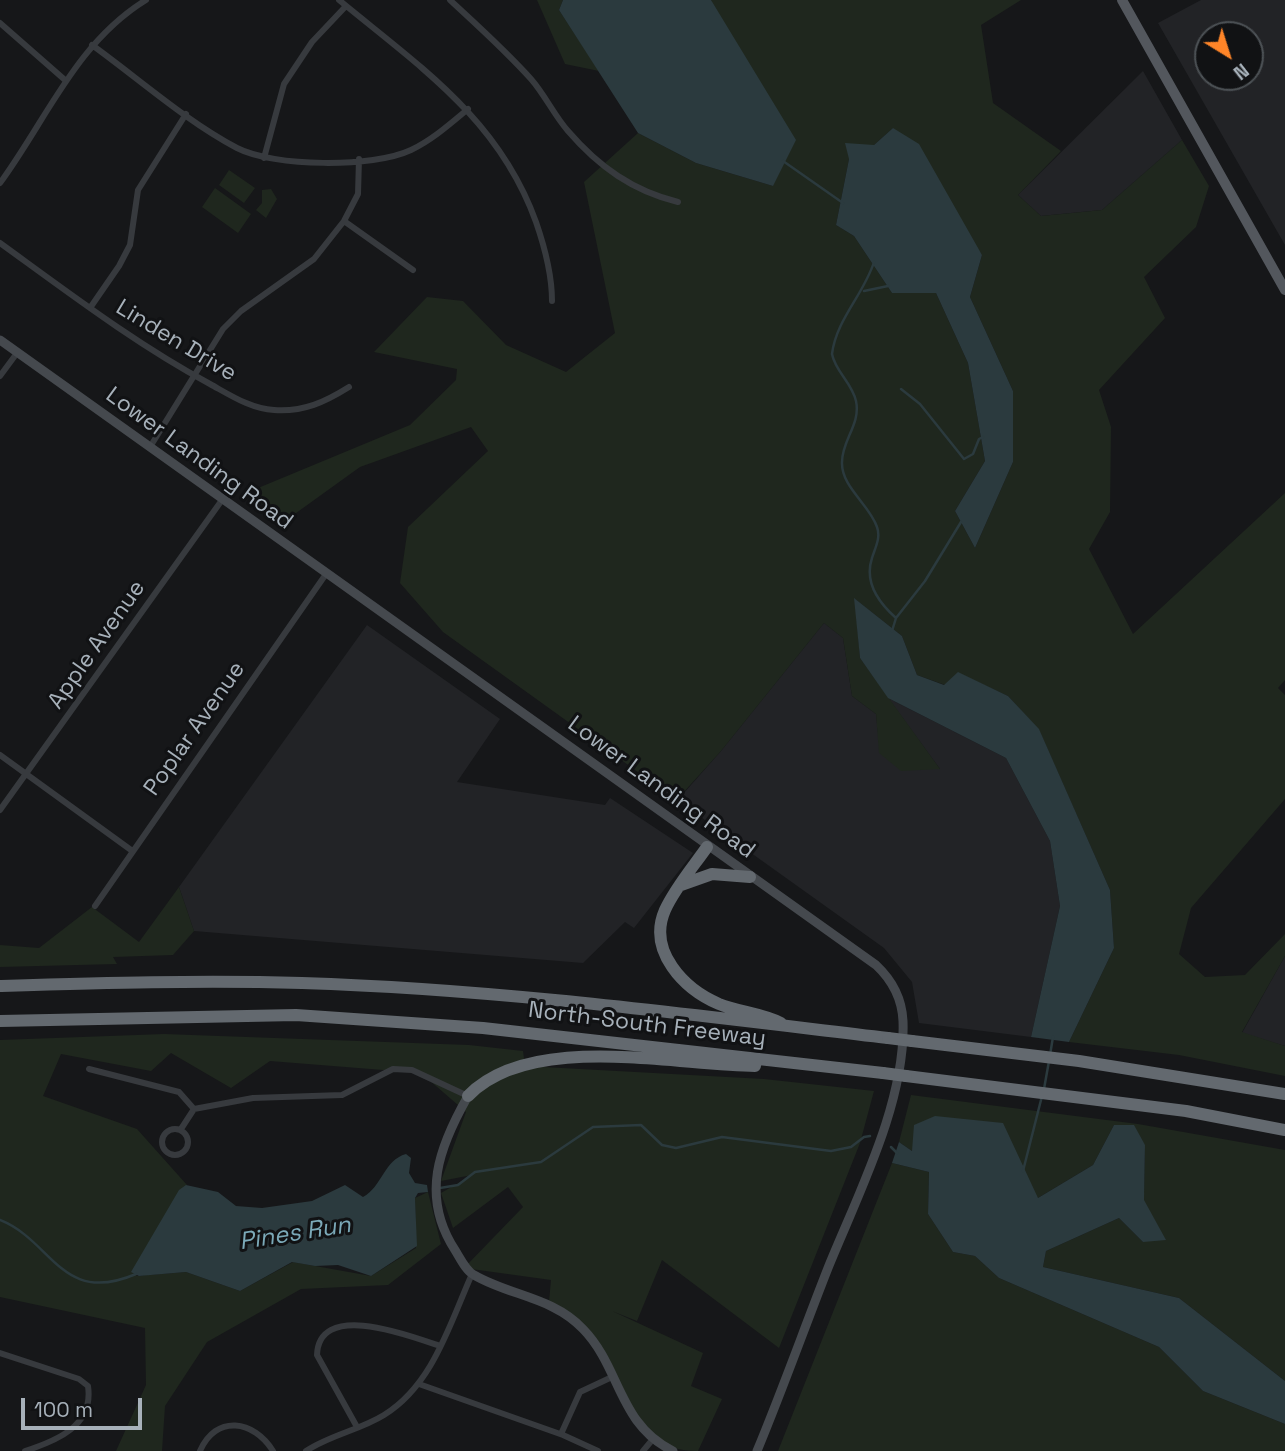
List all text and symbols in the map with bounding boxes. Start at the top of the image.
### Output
north arrow [1194,21,1264,91]
text: N [1228,58,1254,85]
street label: Linden Drive [111,294,241,388]
street label: Lower Landing Road [100,382,298,536]
street label: Apple Avenue [43,575,151,715]
street label: Poplar Avenue [139,657,251,801]
street label: Lower Landing Road [562,711,760,865]
street label: North-South Freeway [527,997,767,1053]
water label: Pines Run [237,1211,353,1257]
scale bar [24,1384,145,1428]
text: 100 m [34,1396,93,1423]

